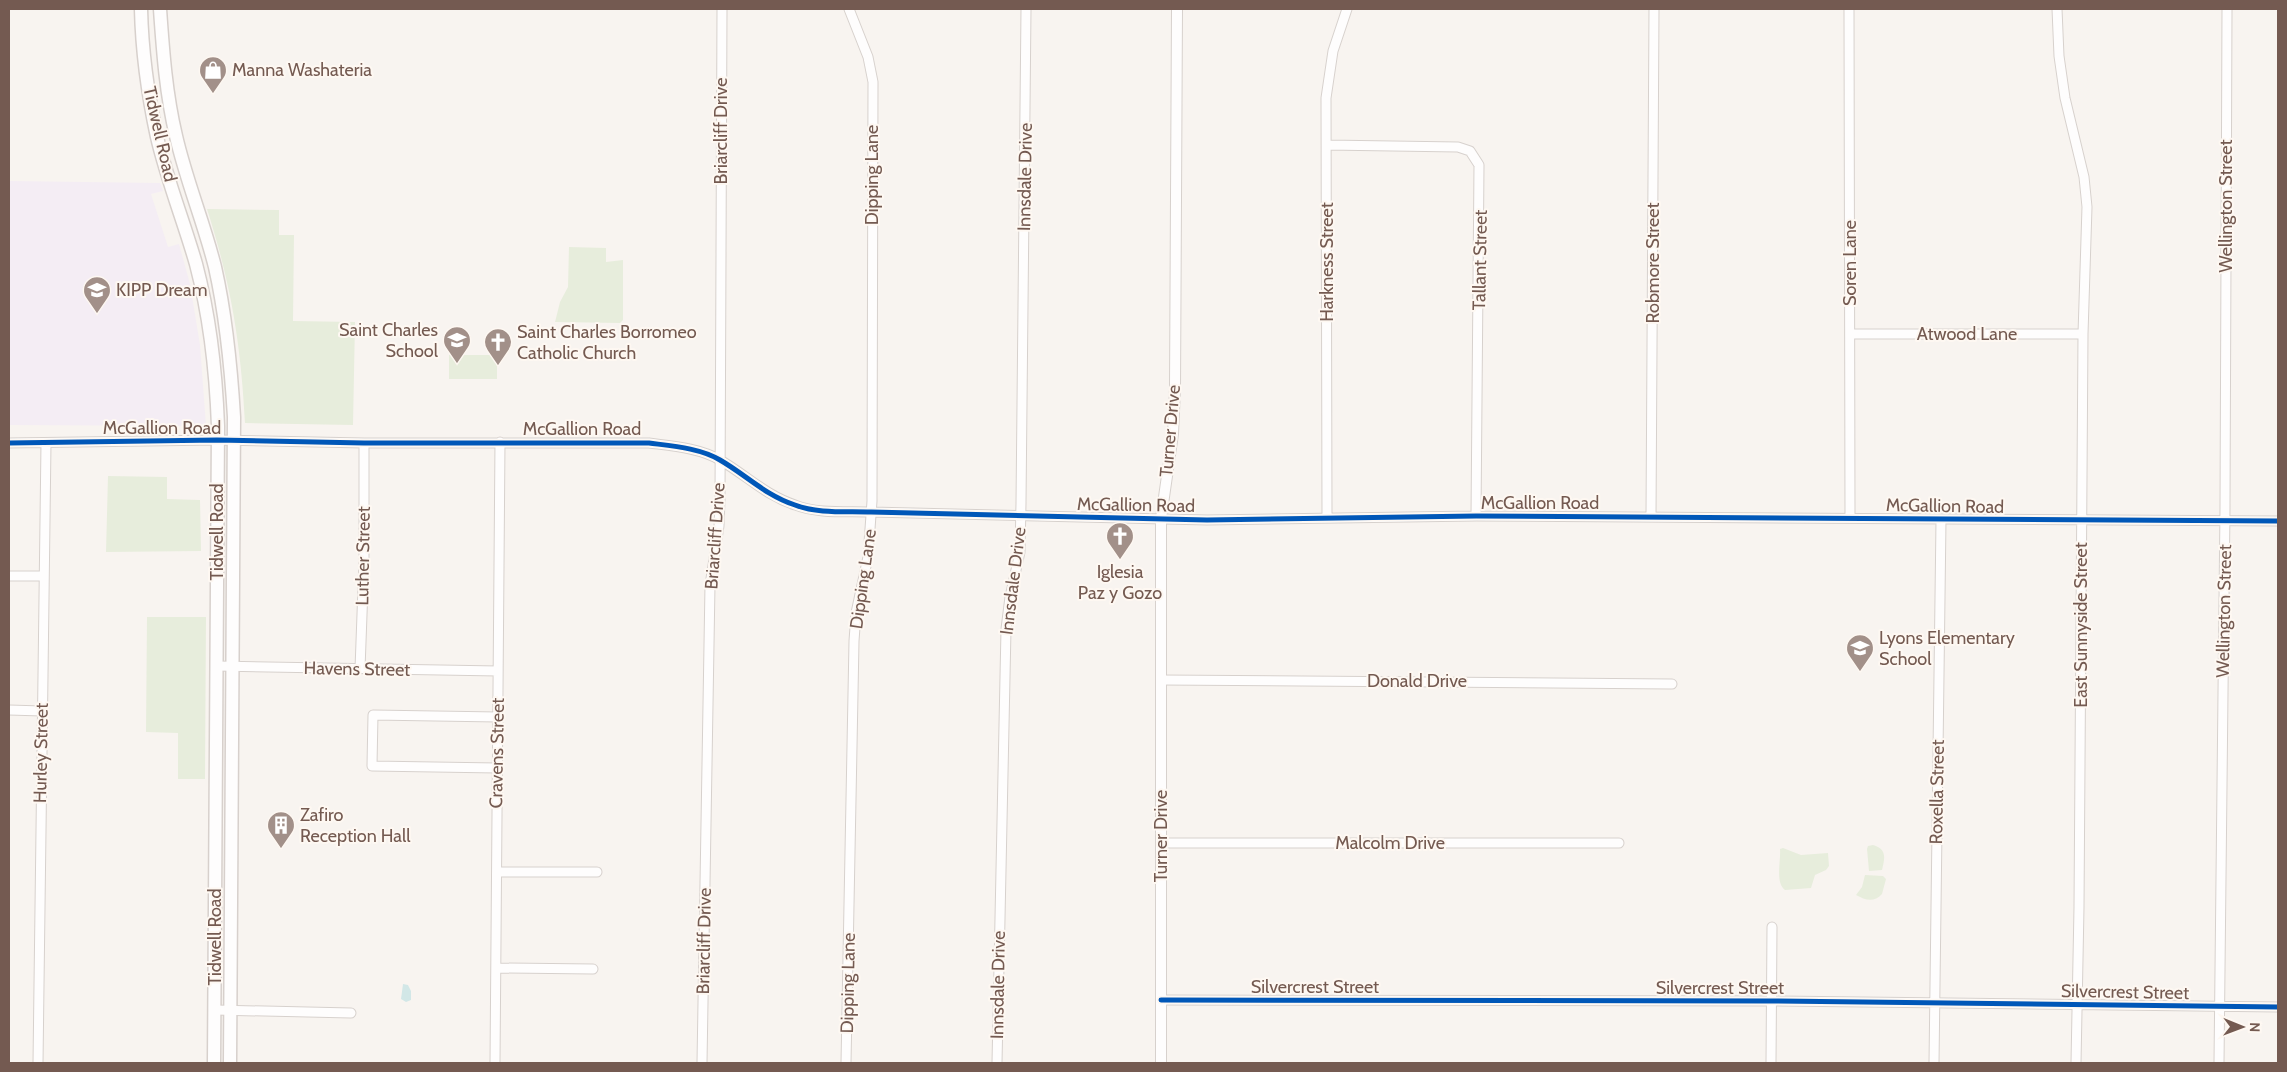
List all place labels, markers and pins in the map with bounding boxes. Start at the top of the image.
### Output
shop icon: Manna Washateria [198,55,228,94]
place label: Manna Washateria [232,59,372,81]
school or university icon: KIPP Dream [82,275,112,314]
place label: KIPP Dream [116,279,207,301]
place label: Saint Charles School [339,319,439,362]
place label: Saint Charles Borromeo Catholic Church [517,321,697,364]
school or university icon: Saint Charles School [442,325,472,364]
church icon: Saint Charles Borromeo Catholic Church [483,327,513,366]
church icon: Iglesia Paz y Gozo [1105,521,1135,560]
place label: Iglesia Paz y Gozo [1078,561,1162,604]
place label: Lyons Elementary School [1879,627,2015,670]
school or university icon: Lyons Elementary School [1845,633,1875,672]
place label: Zafiro Reception Hall [300,804,411,847]
building icon: Zafiro Reception Hall [266,810,296,849]

